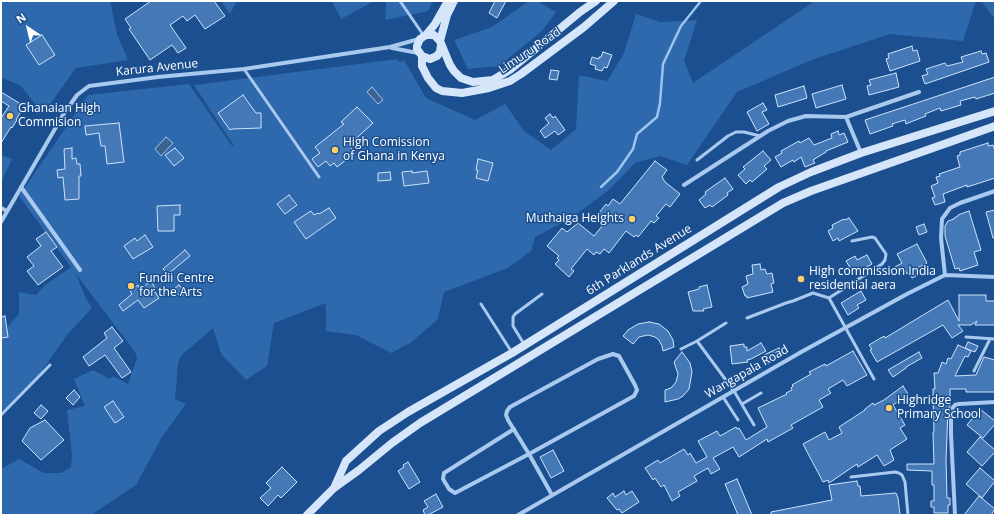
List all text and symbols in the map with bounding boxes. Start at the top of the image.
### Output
north arrow [8,8,48,48]
text: N [13,9,29,26]
street label: Limuru Road [496,25,564,77]
street label: Karura Avenue [115,57,199,79]
place label: Ghanaian High Commision [18,102,101,130]
marker: Ghanaian High Commision [5,111,15,121]
place label: High Comission of Ghana in Kenya [343,136,445,164]
marker: High Comission of Ghana in Kenya [330,145,340,155]
place label: Muthaiga Heights [526,212,624,226]
marker: Muthaiga Heights [627,214,637,224]
street label: 6th Parklands Avenue [584,222,694,298]
place label: High commission India residential aera [809,265,936,293]
place label: Fundii Centre for the Arts [139,272,214,300]
marker: High commission India residential aera [796,274,806,284]
marker: Fundii Centre for the Arts [126,281,136,291]
street label: Wangapala Road [703,342,791,402]
place label: Highridge Primary School [897,394,981,422]
marker: Highridge Primary School [884,403,894,413]

